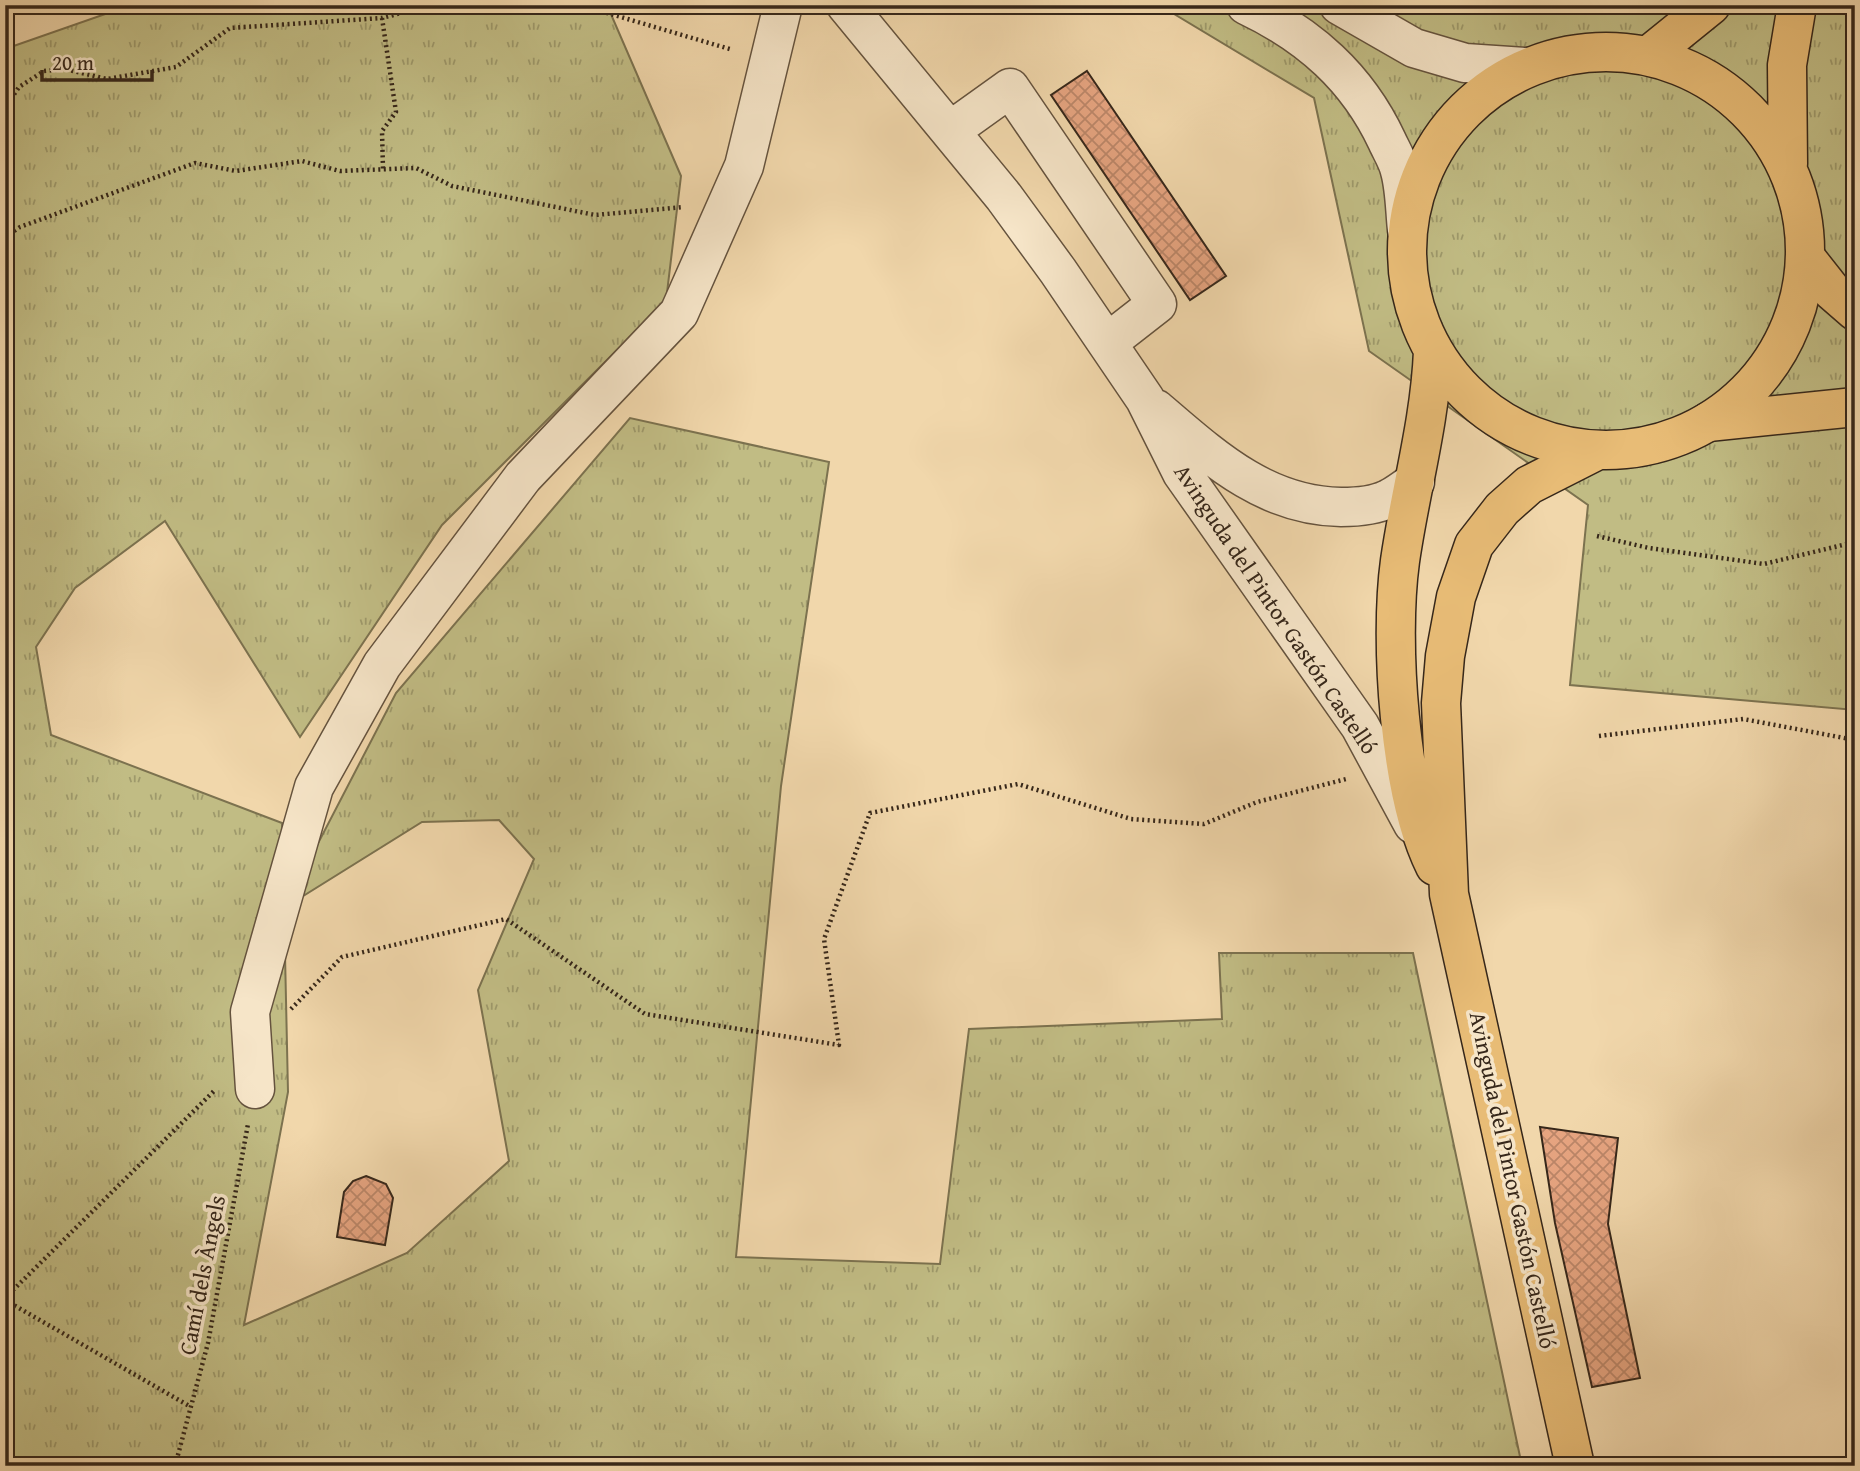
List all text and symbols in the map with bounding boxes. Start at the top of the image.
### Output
scale bar [42,38,152,82]
text: 20 m [52,47,94,78]
street label: Avinguda del Pintor Gastón Castelló [1167,457,1386,761]
street label: Avinguda del Pintor Gastón Castelló [1462,1008,1565,1352]
street label: Camí dels Àngels [170,1192,233,1358]

